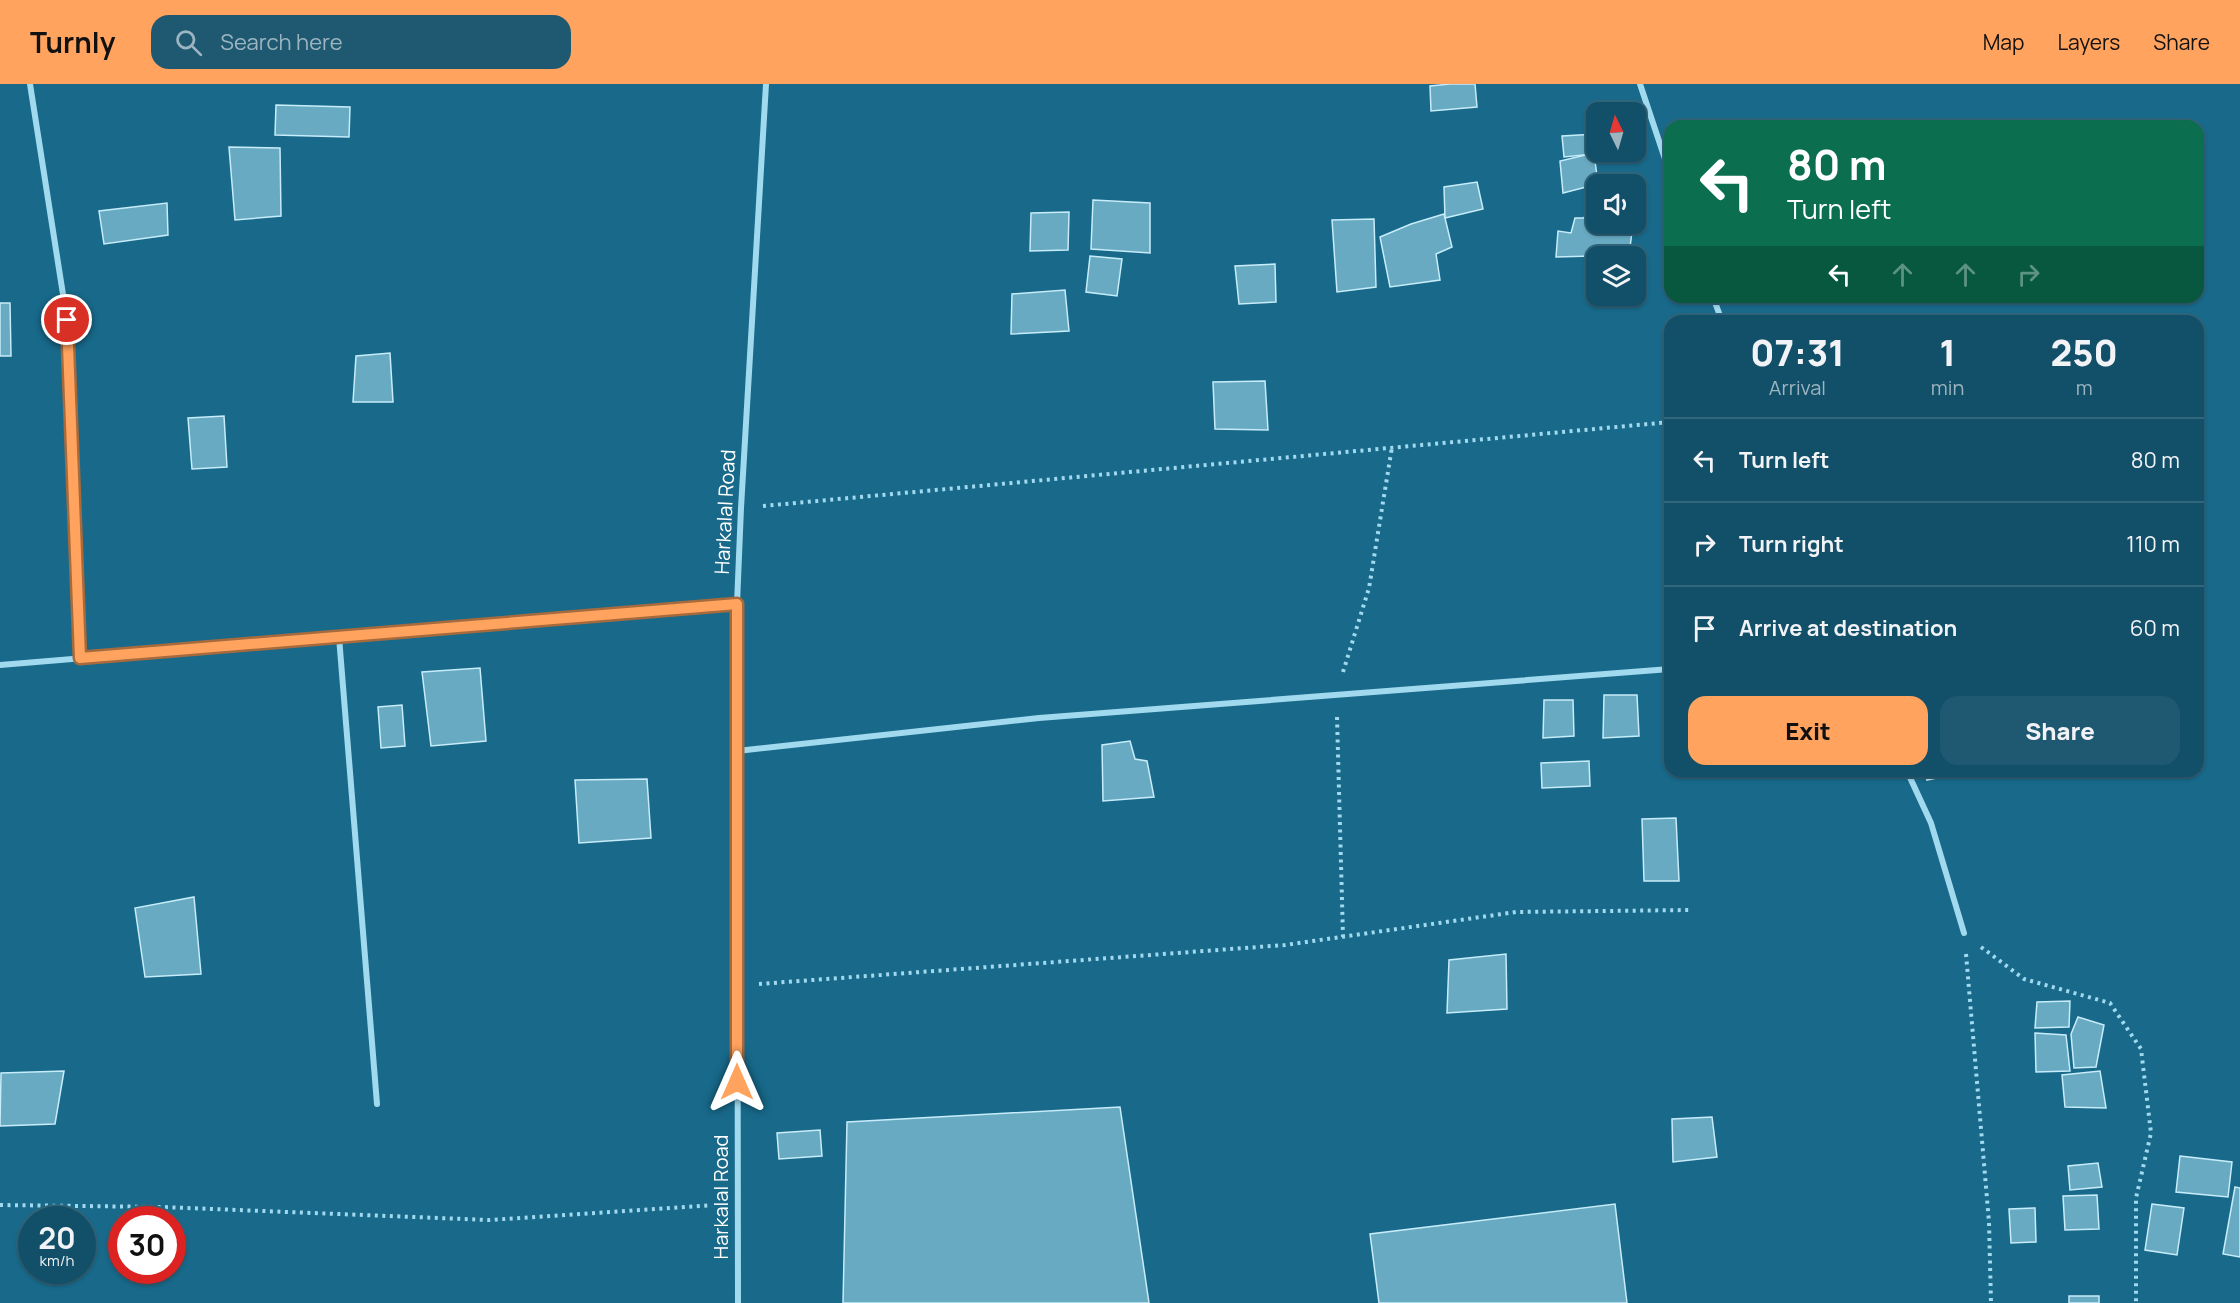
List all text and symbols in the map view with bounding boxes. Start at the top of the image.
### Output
search box [151,15,571,69]
text: Turnly [30,23,115,61]
icon: search [172,26,205,59]
text: Search here [220,27,343,57]
text: Map [1983,28,2024,56]
text: Layers [2057,28,2120,56]
text: Share [2153,28,2210,56]
north arrow [1586,102,1646,162]
map controls [1586,102,1646,306]
text: 80 m [1787,135,1887,193]
icon: left [1688,144,1766,222]
button: sound [1586,174,1646,234]
text: Turn left [1787,190,1891,227]
button: layers [1586,246,1646,306]
icon: left [1823,258,1856,291]
icon: ahead [1886,258,1919,291]
icon: ahead [1949,258,1982,291]
icon: right [2012,258,2045,291]
pin [41,294,92,345]
icon: arrive [50,303,83,336]
text: 07:31 [1750,328,1845,377]
text: 1 [1939,328,1956,377]
text: 250 [2051,328,2118,377]
text: Arrival [1769,374,1826,401]
text: min [1931,374,1964,401]
text: m [2076,374,2093,401]
icon: left [1688,444,1721,477]
text: Turn left [1739,445,1829,475]
text: 80 m [2131,445,2180,475]
street label: Harkalal Road [708,449,741,575]
icon: right [1688,528,1721,561]
text: Turn right [1739,529,1844,559]
text: 110 m [2126,529,2180,559]
icon: arrive [1688,612,1721,645]
text: Arrive at destination [1739,613,1957,643]
text: 60 m [2130,613,2180,643]
button: Exit [1688,696,1928,765]
button: Share [1940,696,2180,765]
position arrow [705,1050,769,1114]
street label: Harkalal Road [707,1135,734,1259]
speed limit sign: 30 [108,1206,186,1284]
text: 20 [38,1217,76,1258]
text: km/h [40,1250,74,1271]

